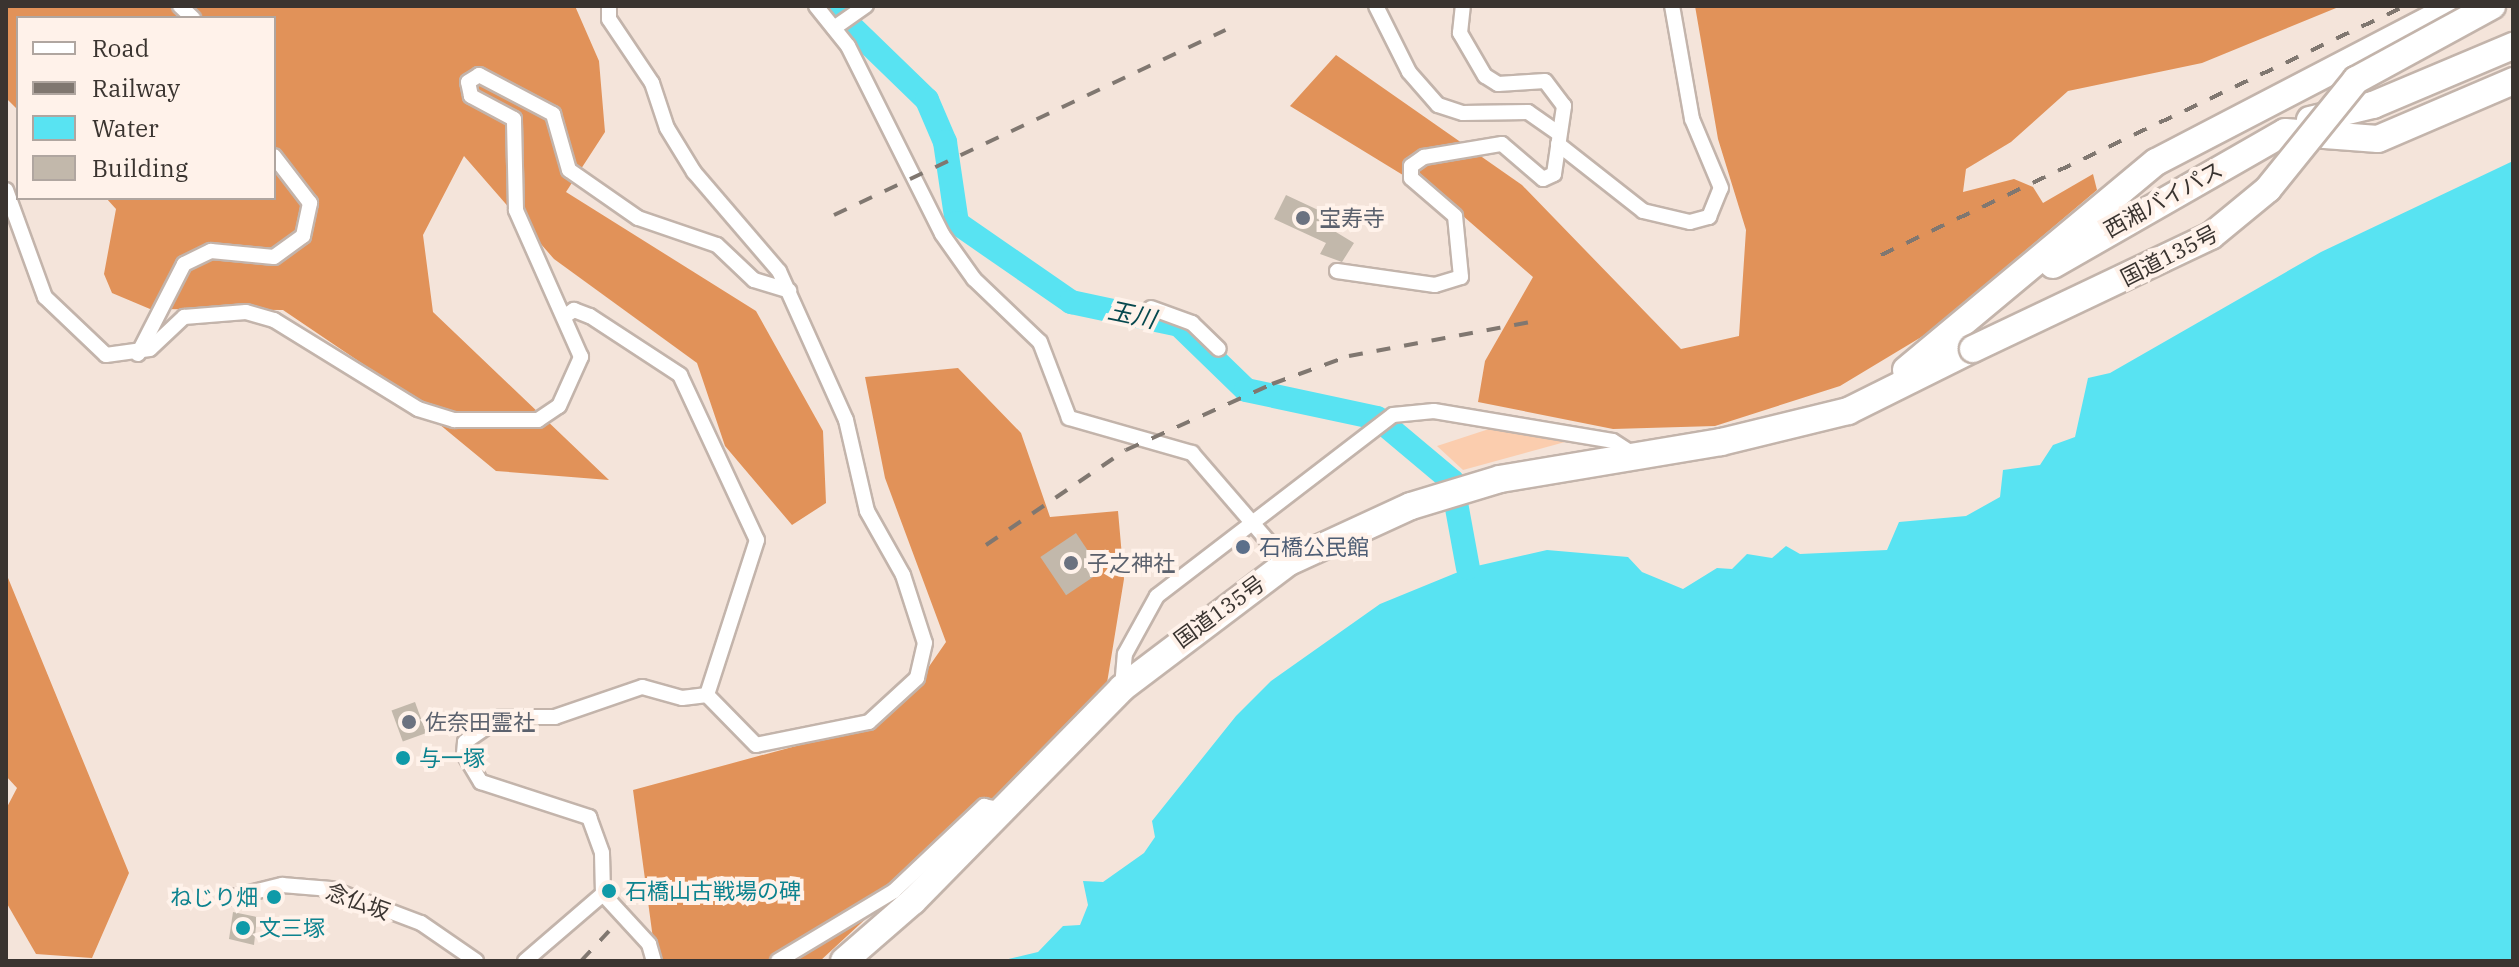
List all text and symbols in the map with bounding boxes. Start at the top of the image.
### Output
legend [16,16,276,200]
text: Road [92,32,149,64]
text: Railway [92,72,180,104]
text: Water [92,112,159,144]
text: Building [92,152,188,184]
street label: 西湘バイパス [2099,155,2227,243]
place label: 宝寿寺 [1319,205,1385,231]
marker: 宝寿寺 [1294,209,1312,227]
street label: 国道135号 [2116,219,2222,291]
water label: 玉川 [1106,296,1158,334]
place label: 石橋公民館 [1259,534,1369,560]
marker: 石橋公民館 [1234,538,1252,556]
place label: 子之神社 [1087,550,1175,576]
marker: 子之神社 [1062,554,1080,572]
street label: 国道135号 [1169,569,1269,653]
place label: 佐奈田霊社 [425,709,535,735]
marker: 佐奈田霊社 [400,713,418,731]
place label: 与一塚 [419,745,485,771]
marker: 与一塚 [394,749,412,767]
street label: 念仏坂 [322,877,394,925]
place label: 石橋山古戦場の碑 [625,878,801,904]
marker: 石橋山古戦場の碑 [600,882,618,900]
place label: ねじり畑 [170,884,258,910]
marker: ねじり畑 [265,888,283,906]
place label: 文三塚 [259,915,325,941]
marker: 文三塚 [234,919,252,937]

